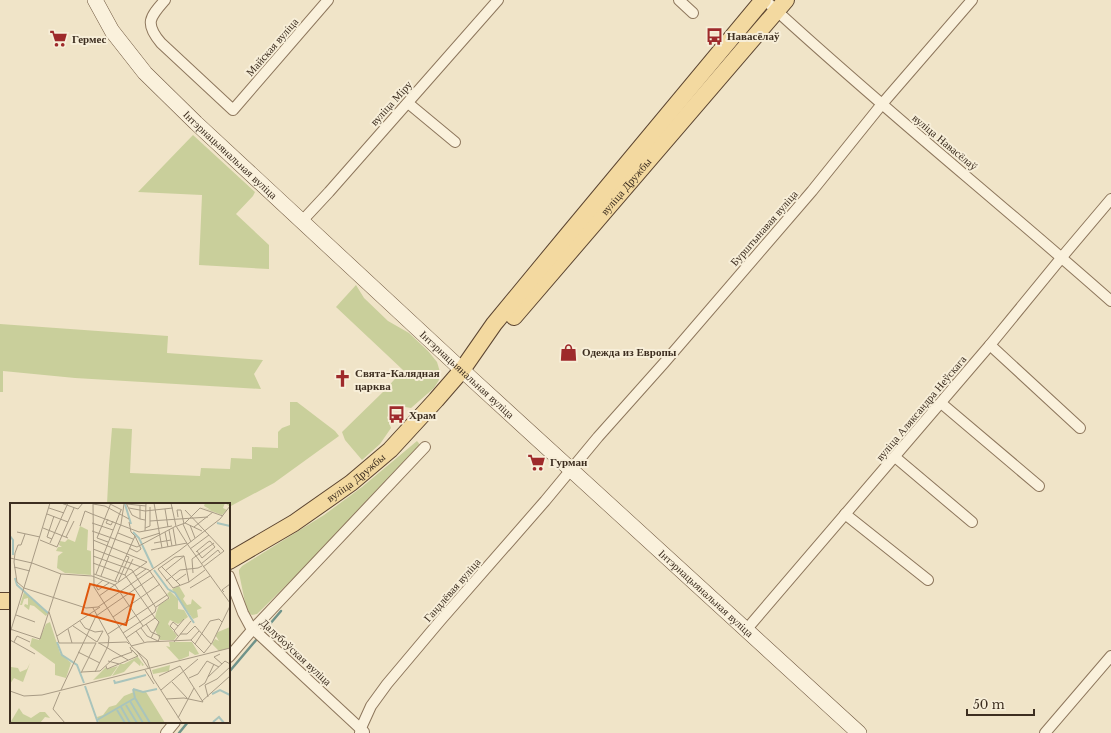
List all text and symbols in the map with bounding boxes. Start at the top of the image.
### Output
street label: Майская вуліца [243,15,301,79]
bus stop icon: Навасёлаў [704,26,724,46]
supermarket icon: Гермес [49,29,69,49]
place label: Навасёлаў [727,29,780,43]
place label: Гермес [72,32,107,46]
street label: вуліца Міру [367,77,415,128]
street label: Інтэрнацыянальная вуліца [180,107,280,202]
street label: вуліца Навасёлаў [910,111,981,174]
street label: вуліца Дружбы [598,154,655,218]
street label: Бурштынавая вуліца [727,187,801,269]
street label: Інтэрнацыянальная вуліца [417,327,517,422]
shop icon: Одежда из Европы [559,342,579,362]
place label: Одежда из Европы [582,345,677,359]
street label: вуліца Аляксандра Неўскага [873,352,969,464]
place label: Свята-Калядная царква [355,366,440,393]
church icon: Свята-Калядная царква [332,369,352,389]
bus stop icon: Храм [386,405,406,425]
place label: Храм [409,408,437,422]
street label: вуліца Дружбы [324,450,389,505]
supermarket icon: Гурман [527,452,547,472]
place label: Гурман [550,455,588,469]
inset map [10,503,230,723]
street label: Інтэрнацыянальная вуліца [656,546,757,640]
street label: Гандлёвая вуліца [420,555,484,625]
street label: Далубоўская вуліца [257,615,335,689]
scale bar [967,691,1034,717]
text: 50 m [973,697,1005,712]

